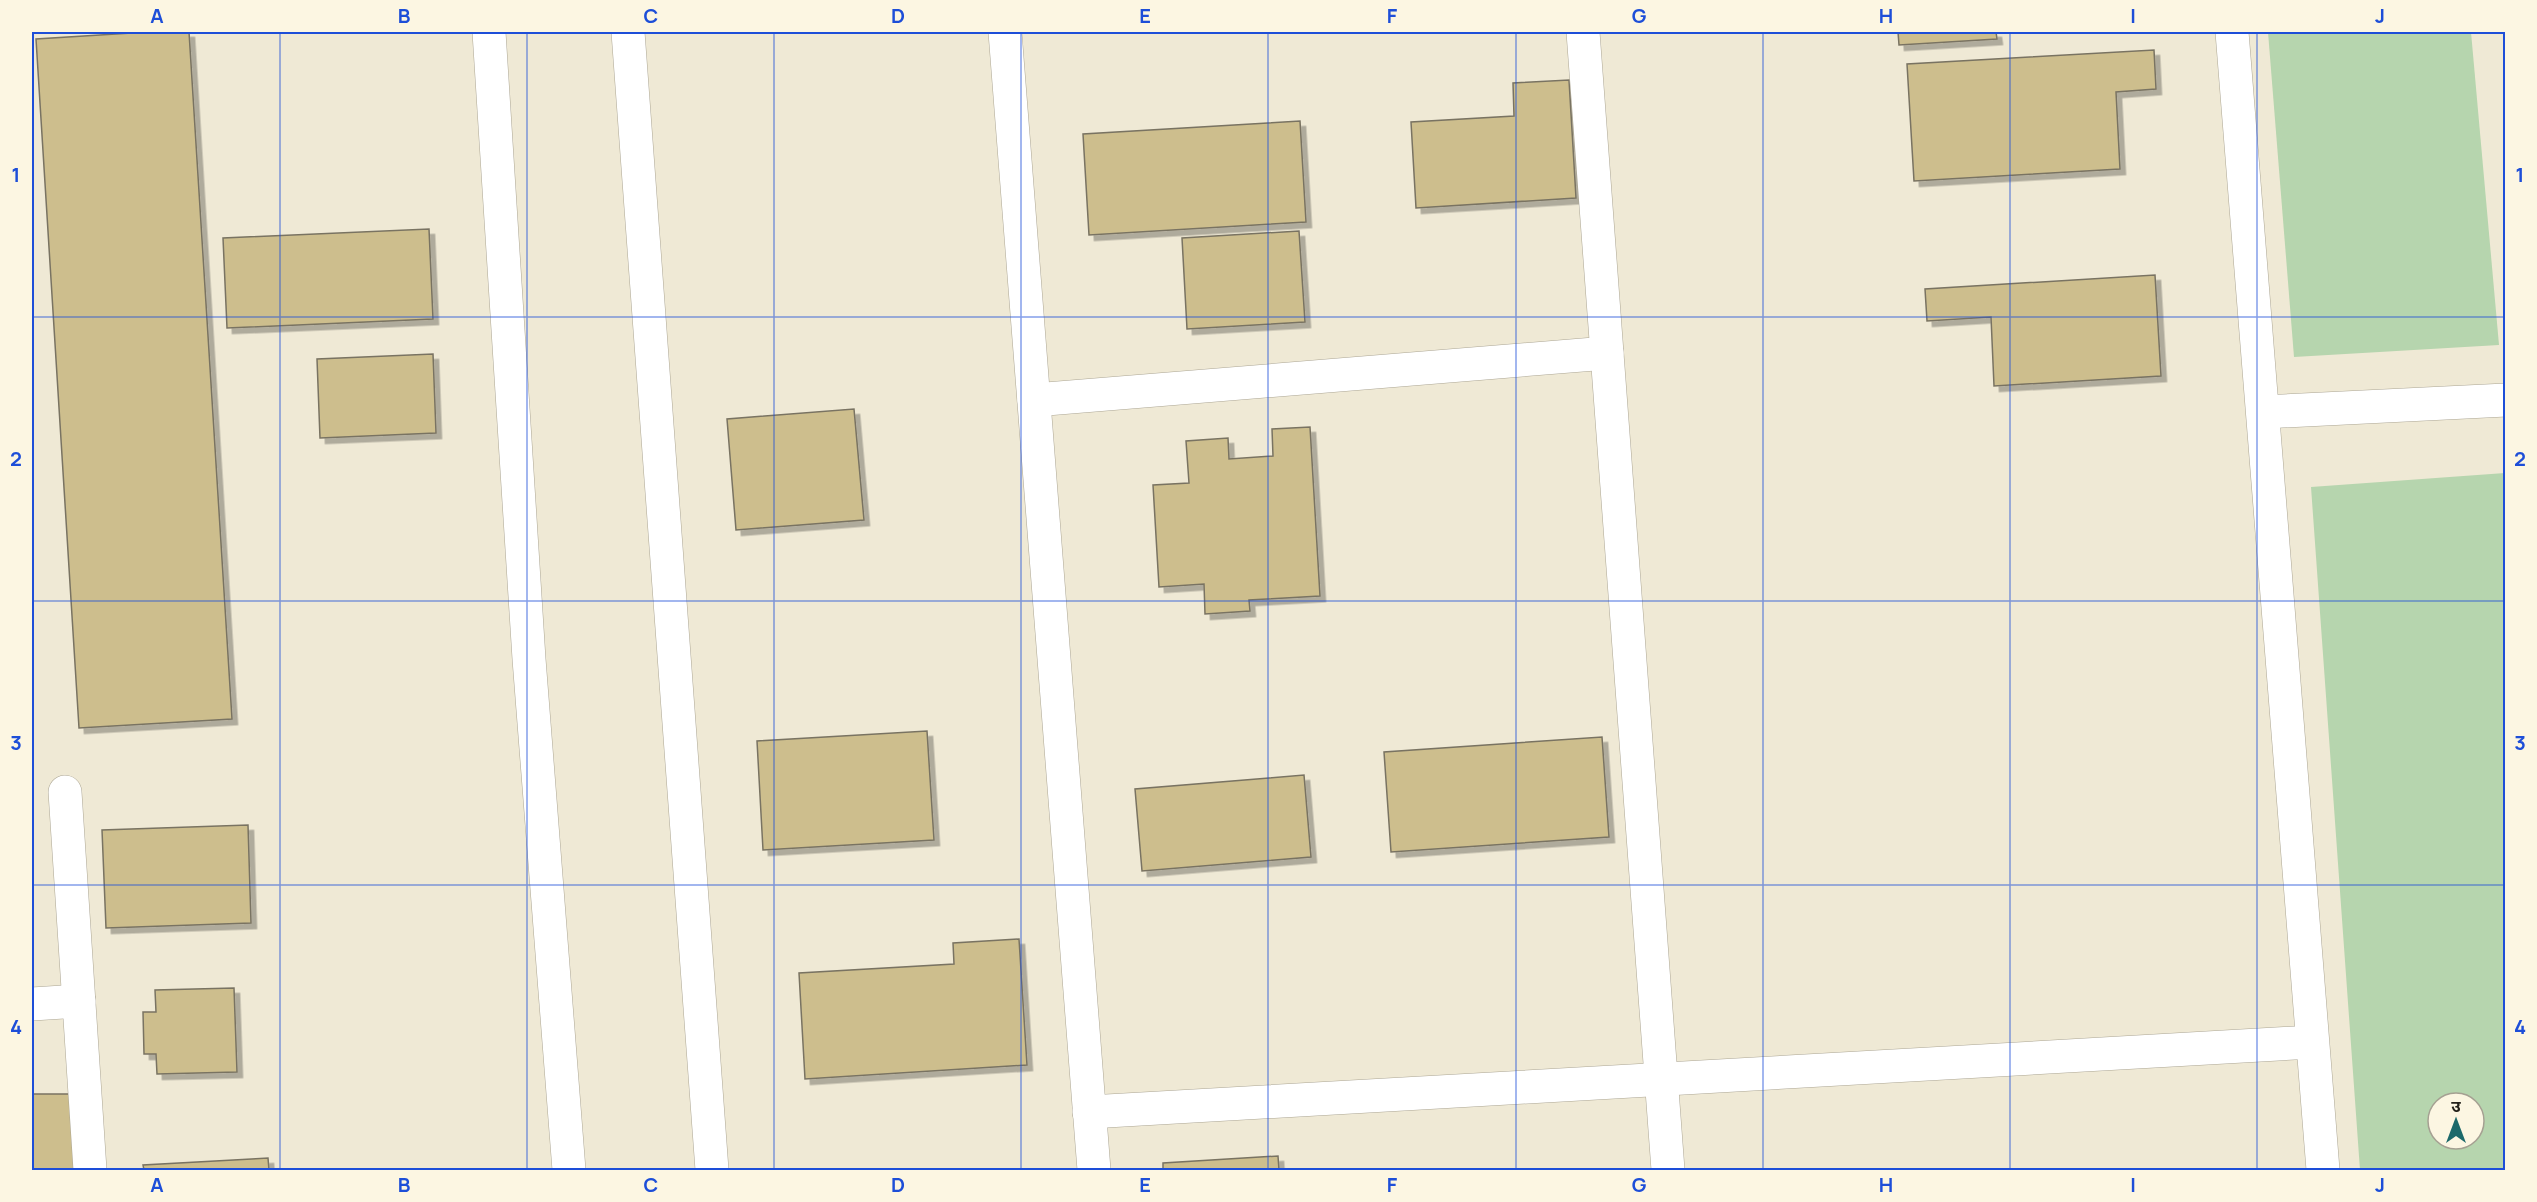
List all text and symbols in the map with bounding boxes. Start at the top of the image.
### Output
text: A [150,2,164,29]
text: B [398,2,411,29]
text: C [644,2,658,29]
text: D [891,2,905,29]
text: E [1139,2,1151,29]
text: F [1387,2,1398,29]
text: G [1632,2,1647,29]
text: H [1879,2,1893,29]
text: I [2130,2,2136,29]
text: J [2375,2,2385,29]
text: 1 [12,161,20,188]
text: 1 [2516,161,2524,188]
text: 2 [10,445,22,472]
text: 2 [2514,445,2526,472]
text: 3 [10,729,22,756]
text: 3 [2514,729,2526,756]
text: 4 [10,1013,22,1040]
text: 4 [2514,1013,2526,1040]
north arrow [2426,1091,2486,1151]
text: उ [2451,1095,2461,1117]
text: A [150,1171,164,1198]
text: B [398,1171,411,1198]
text: C [644,1171,658,1198]
text: D [891,1171,905,1198]
text: E [1139,1171,1151,1198]
text: F [1387,1171,1398,1198]
text: G [1632,1171,1647,1198]
text: H [1879,1171,1893,1198]
text: I [2130,1171,2136,1198]
text: J [2375,1171,2385,1198]

